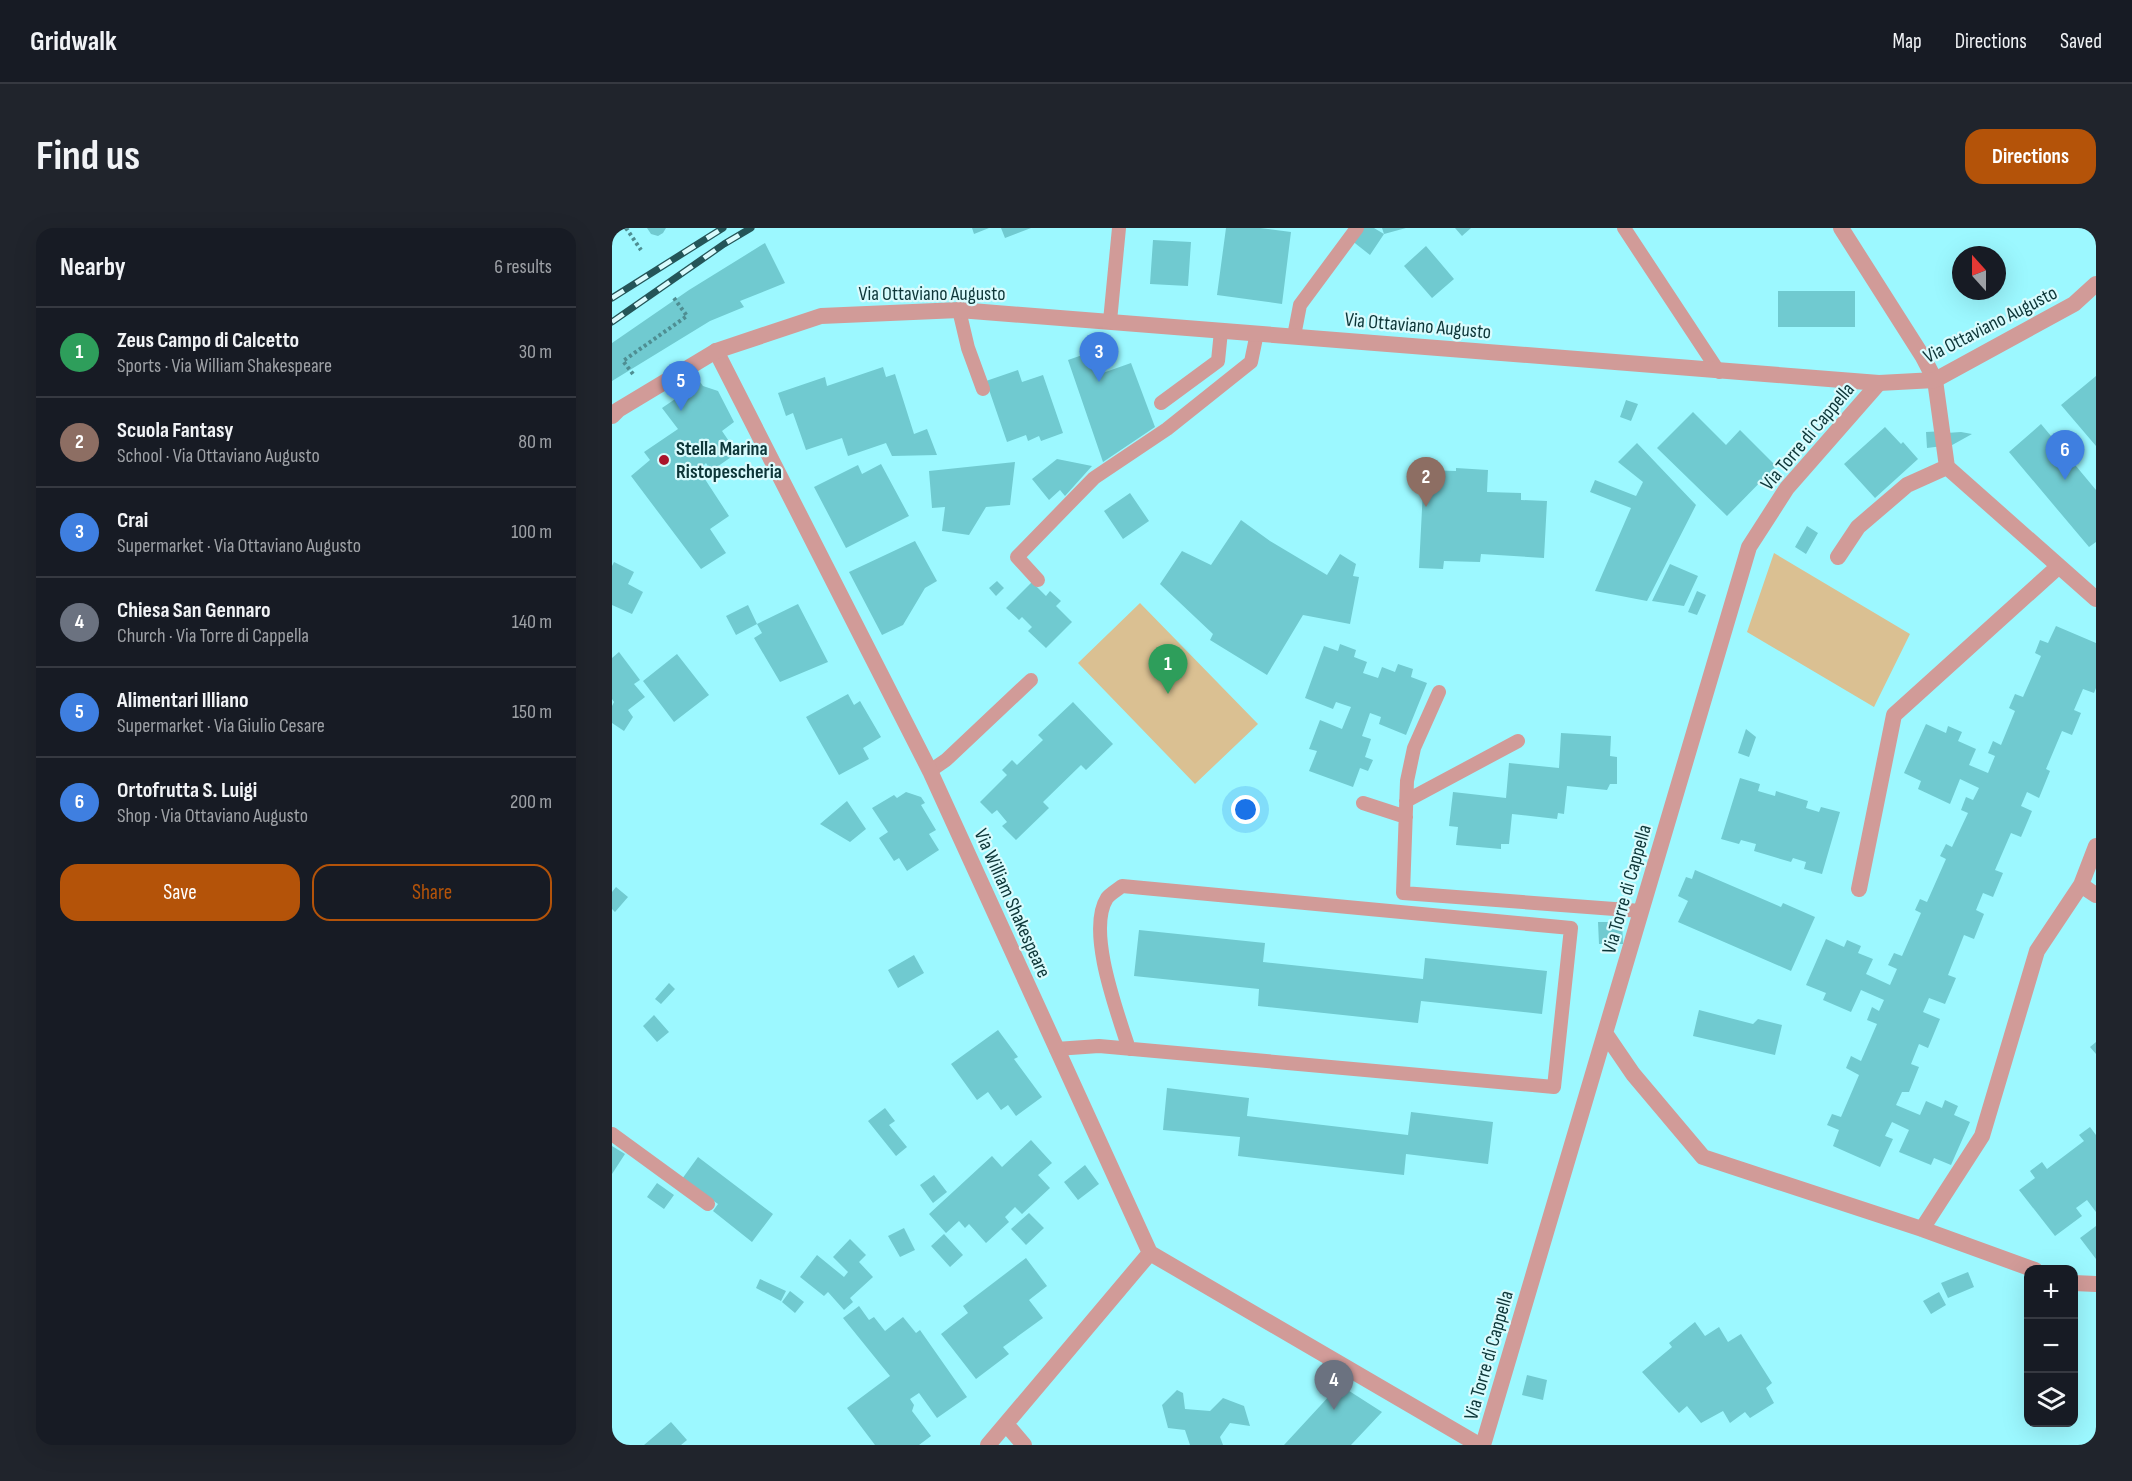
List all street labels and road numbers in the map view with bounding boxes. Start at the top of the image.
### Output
street label: Via Ottaviano Augusto [1920,281,2061,369]
street label: Via Ottaviano Augusto [859,282,1005,306]
street label: Via Ottaviano Augusto [1344,308,1492,344]
street label: Via Torre di Cappella [1756,378,1860,495]
street label: Via Torre di Cappella [1597,822,1657,957]
street label: Via William Shakespeare [968,825,1056,982]
street label: Via Torre di Cappella [1459,1288,1519,1423]

